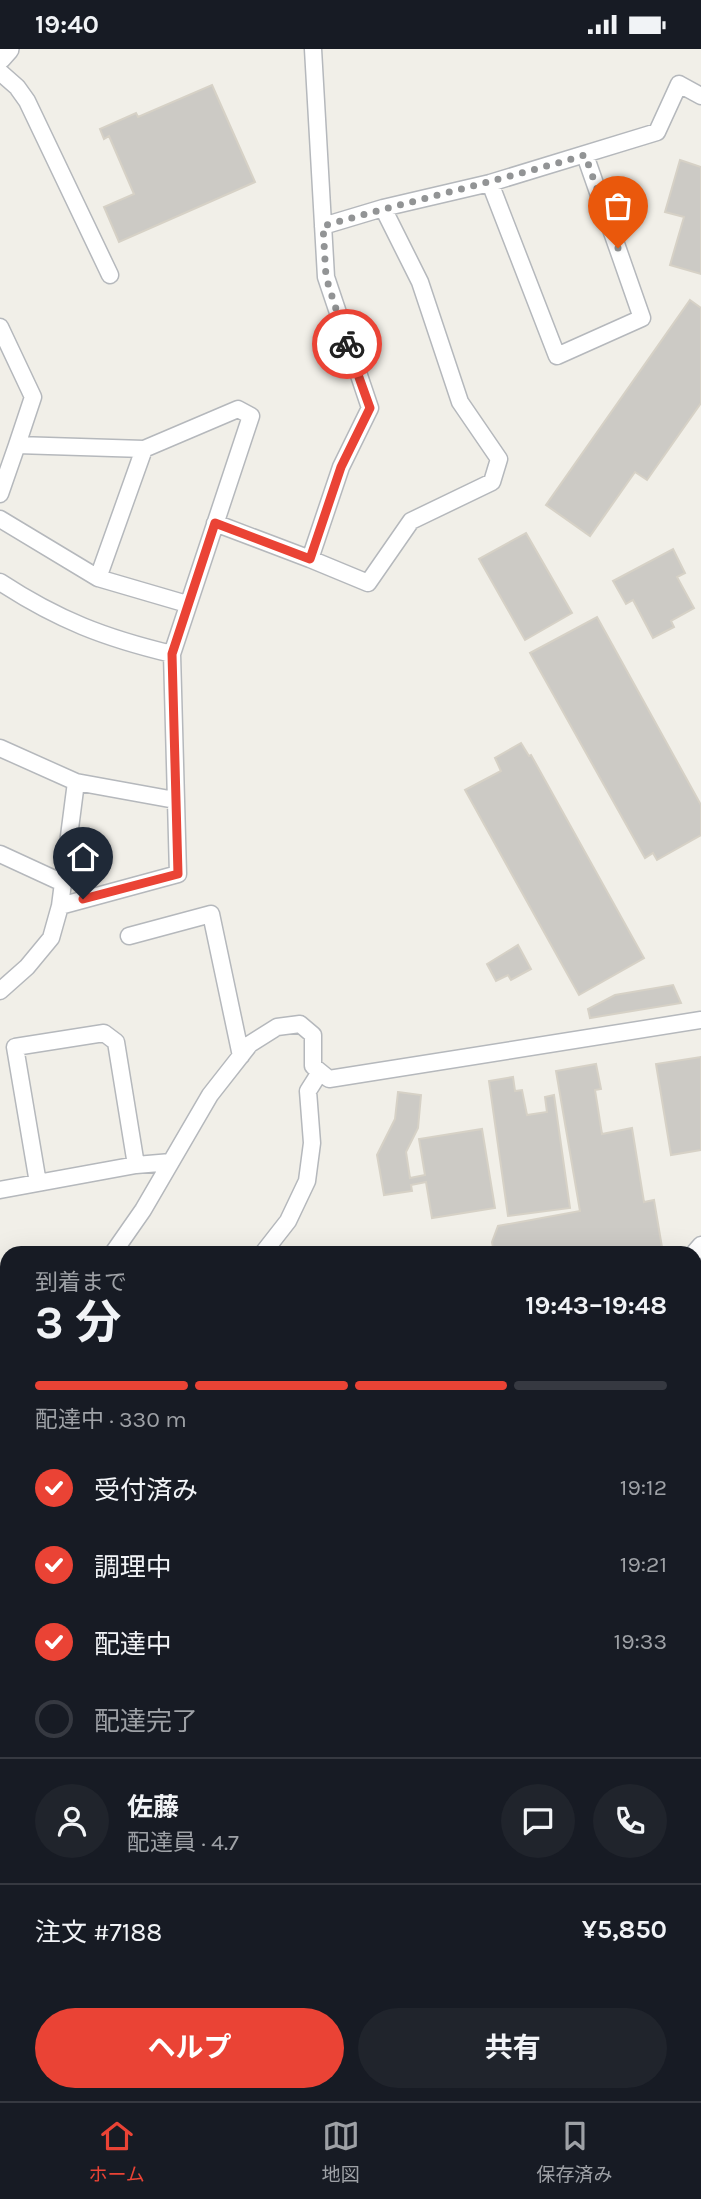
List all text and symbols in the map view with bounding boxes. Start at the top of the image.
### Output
text: 19:40 [35,9,99,40]
pin [588,176,648,248]
icon: bag [599,187,637,225]
courier [312,309,382,379]
icon: bike [328,325,366,363]
pin [53,827,113,899]
icon: home [64,838,102,876]
text: 到着まで [35,1269,127,1296]
text: 19:43–19:48 [525,1290,667,1321]
text: 3 分 [35,1296,121,1350]
text: 配達中 · 330 m [35,1406,187,1433]
icon: check [35,1469,73,1507]
text: 19:12 [620,1474,667,1501]
text: 受付済み [94,1475,198,1506]
icon: check [35,1546,73,1584]
text: 19:21 [620,1551,667,1578]
text: 調理中 [94,1552,172,1583]
icon: check [35,1623,73,1661]
text: 19:33 [614,1628,667,1655]
text: 配達中 [94,1629,172,1660]
text: 配達完了 [94,1706,198,1737]
button: person [35,1784,109,1858]
button: chat [501,1784,575,1858]
button: phone [593,1784,667,1858]
text: 佐藤 [127,1792,179,1823]
text: 配達員 · 4.7 [127,1829,239,1856]
text: ¥5,850 [582,1914,667,1945]
text: 注文 #7188 [35,1917,162,1948]
button: ヘルプ [35,2008,344,2088]
button: 共有 [358,2008,667,2088]
tab: ホーム [88,2117,145,2186]
tab: 地図 [322,2117,360,2186]
tab: 保存済み [537,2117,613,2186]

